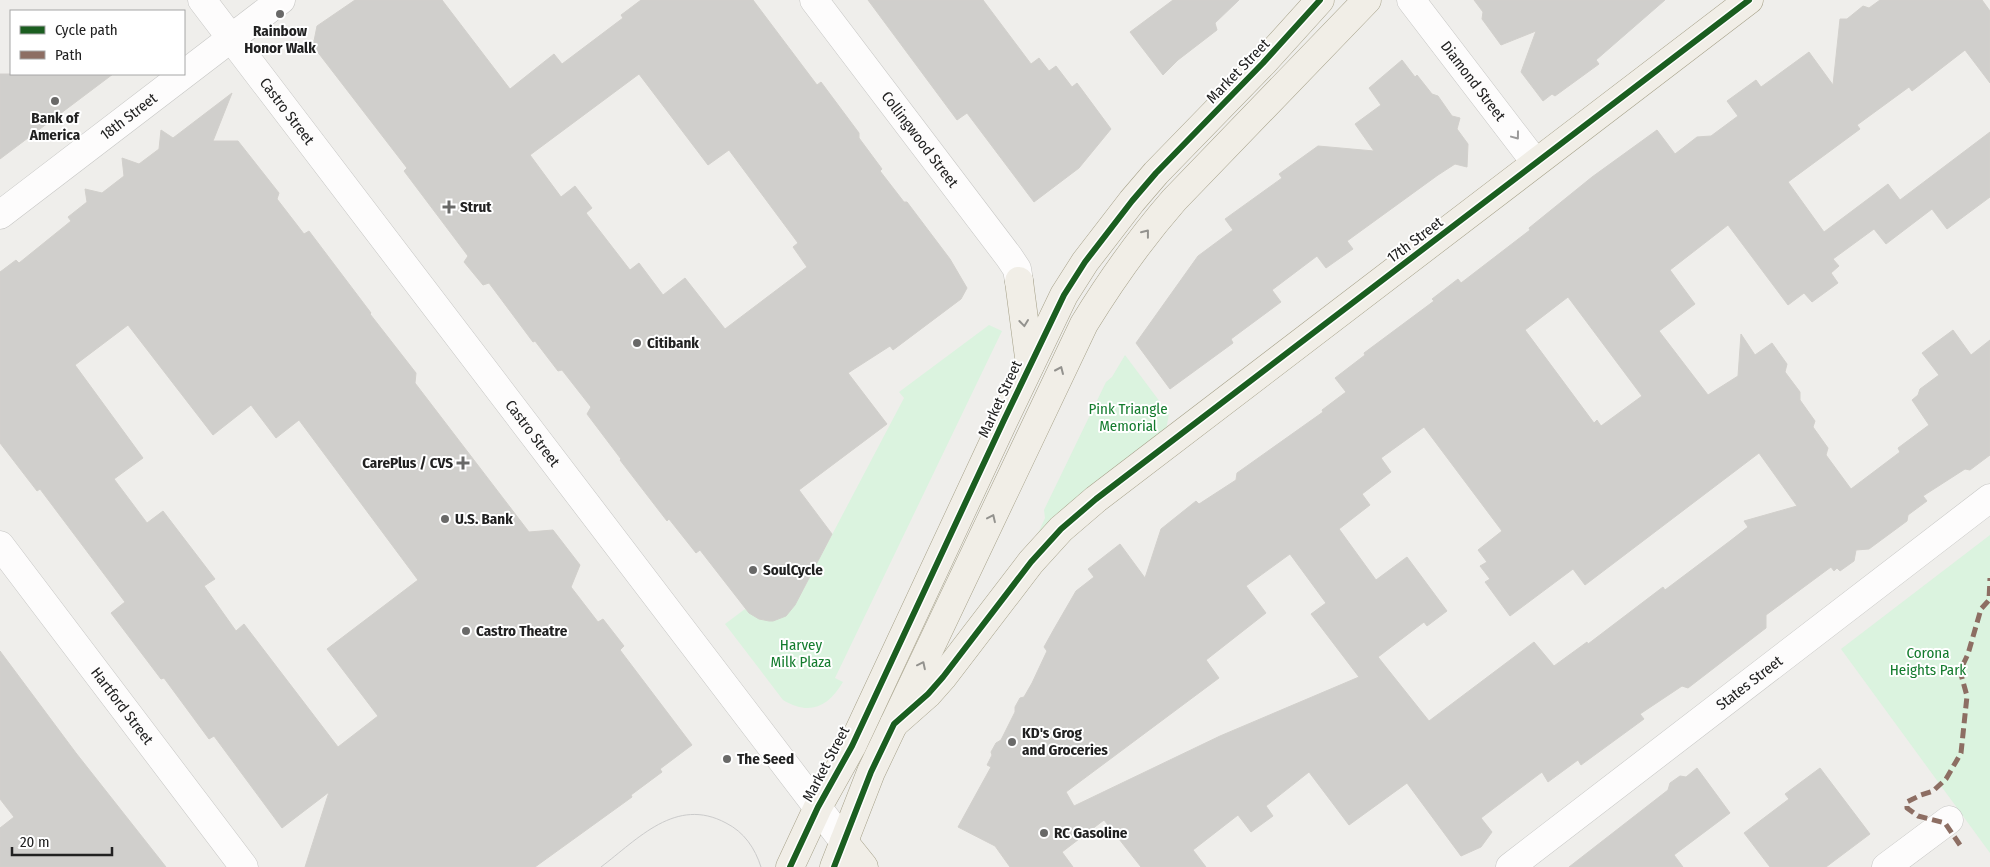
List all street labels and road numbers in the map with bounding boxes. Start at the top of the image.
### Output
street label: Market Street [1203,35,1273,107]
street label: Diamond Street [1437,38,1509,125]
street label: Castro Street [256,74,318,148]
street label: Collingwood Street [878,88,962,191]
street label: 18th Street [97,89,161,144]
street label: 17th Street [1384,213,1447,267]
street label: Market Street [974,358,1026,440]
street label: Castro Street [501,396,564,470]
street label: States Street [1713,652,1786,714]
street label: Hartford Street [87,664,157,748]
street label: Market Street [799,723,853,805]

